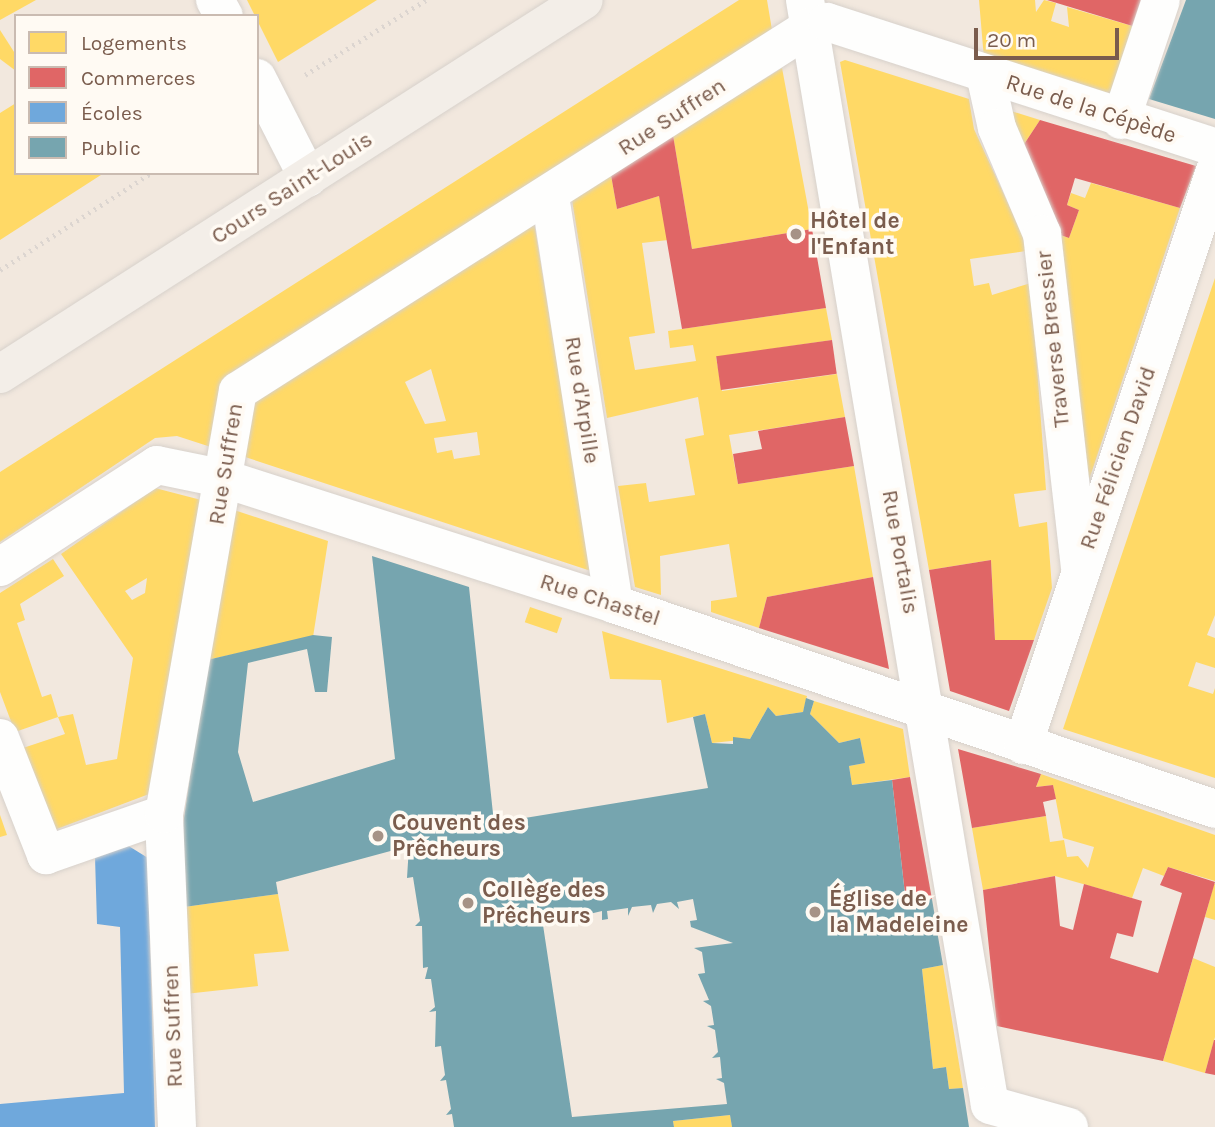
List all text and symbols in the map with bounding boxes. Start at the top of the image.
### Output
legend [14,14,259,175]
scale bar [977,14,1122,58]
text: 20 m [987,28,1036,52]
text: Logements [81,31,187,55]
text: Commerces [81,66,196,90]
street label: Rue de la Cépède [1002,68,1180,150]
street label: Rue Suffren [613,72,731,162]
text: Écoles [81,101,143,125]
street label: Cours Saint-Louis [206,126,378,250]
text: Public [81,136,141,160]
place label: Hôtel de l'Enfant [810,207,900,261]
marker: Hôtel de l'Enfant [788,226,804,242]
street label: Traverse Bressier [1030,249,1076,429]
street label: Rue d'Arpille [558,334,606,466]
street label: Rue Félicien David [1074,363,1162,553]
street label: Rue Suffren [203,401,249,527]
street label: Rue Portalis [876,488,924,616]
street label: Rue Chastel [536,568,664,632]
place label: Couvent des Prêcheurs [392,809,526,863]
marker: Couvent des Prêcheurs [370,828,386,844]
place label: Collège des Prêcheurs [482,876,606,930]
place label: Église de la Madeleine [829,885,968,939]
marker: Collège des Prêcheurs [460,895,476,911]
marker: Église de la Madeleine [807,904,823,920]
street label: Rue Suffren [157,964,189,1088]

